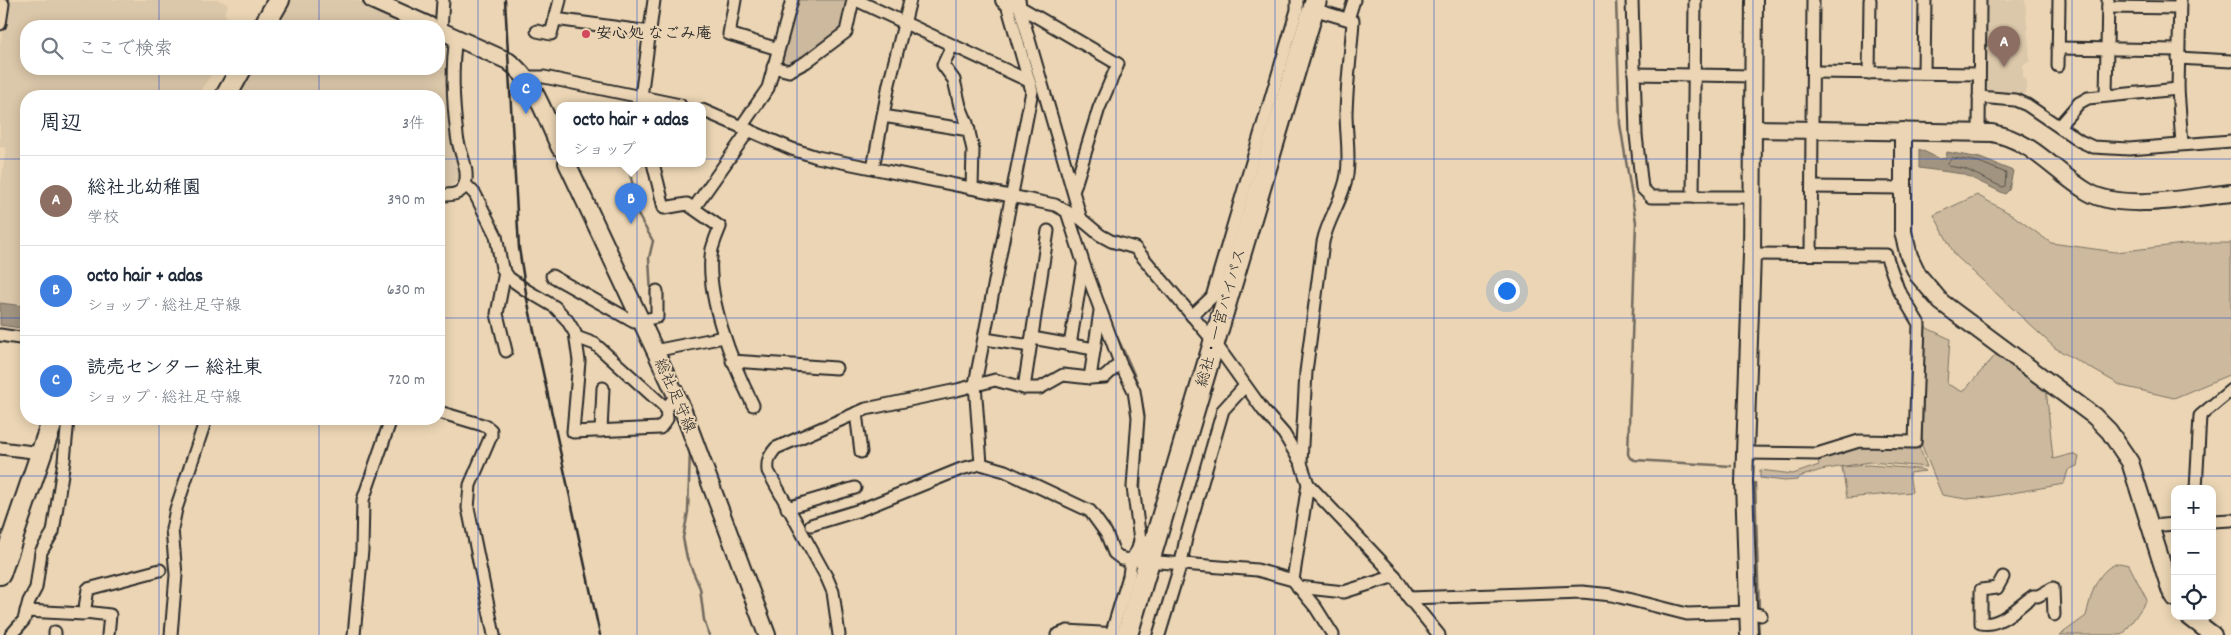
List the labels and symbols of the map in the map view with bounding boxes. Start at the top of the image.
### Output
place label: 安心処 なごみ庵 [596,23,712,46]
pin: A [1988,26,2020,67]
marker: 安心処 なごみ庵 [580,28,592,40]
pin: C [510,73,542,114]
pin: B [615,183,647,224]
street label: 総社・一宮バイパス [1191,246,1253,390]
your location [1494,278,1520,304]
street label: 総社足守線 [647,355,701,437]

